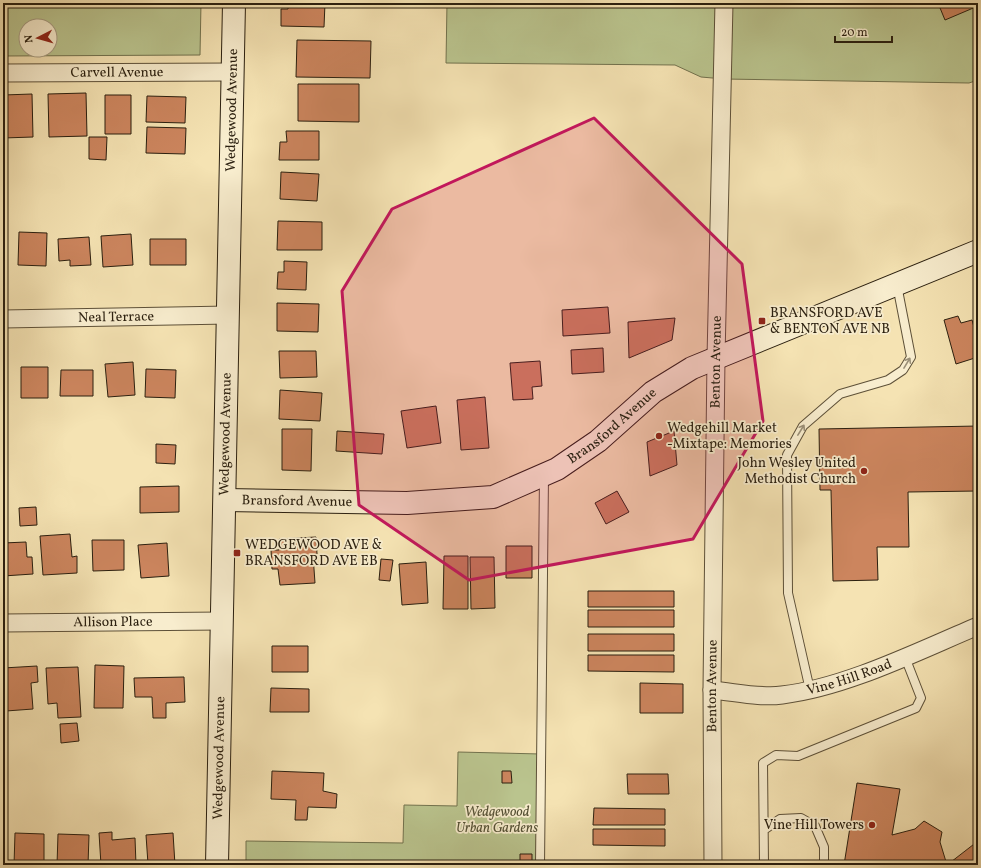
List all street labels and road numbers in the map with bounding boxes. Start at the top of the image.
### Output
street label: Wedgewood Avenue [221,48,243,172]
street label: Carvell Avenue [70,63,164,82]
street label: Neal Terrace [78,307,155,327]
street label: Benton Avenue [706,315,726,409]
street label: Wedgewood Avenue [215,372,236,496]
street label: Bransford Avenue [564,383,661,469]
street label: Bransford Avenue [242,491,353,512]
street label: Allison Place [73,612,153,632]
street label: Benton Avenue [702,639,722,733]
street label: Vine Hill Road [805,654,895,700]
street label: Wedgewood Avenue [208,696,230,820]

